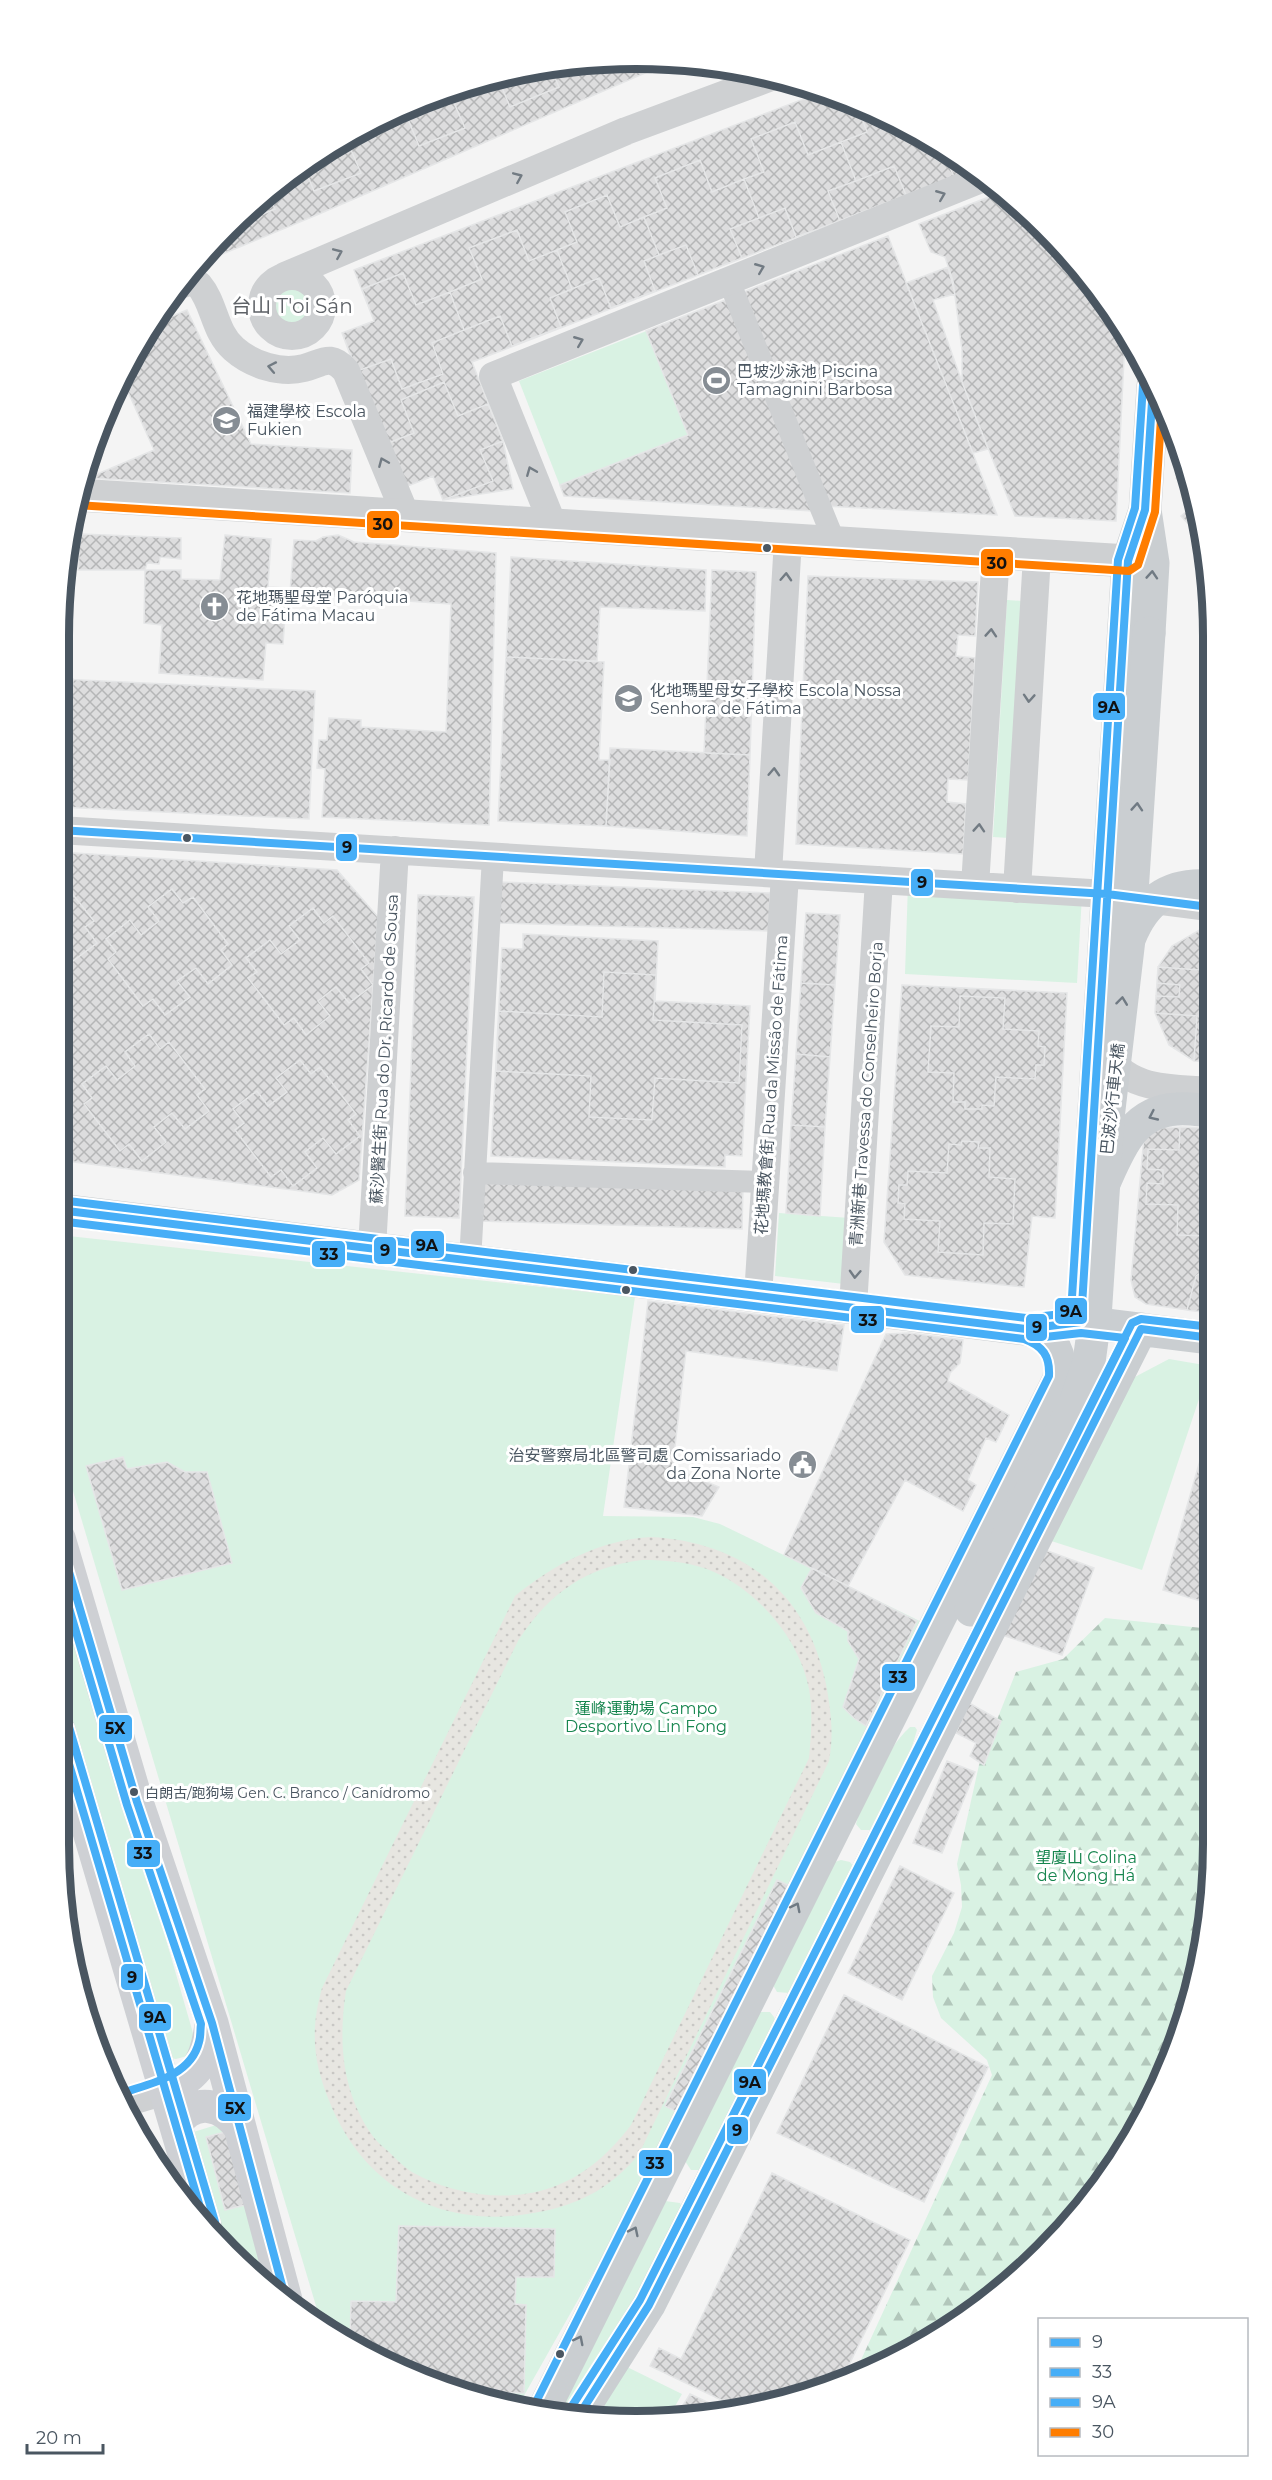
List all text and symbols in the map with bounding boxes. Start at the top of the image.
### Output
one-way arrow [512,172,523,184]
one-way arrow [935,190,946,202]
one-way arrow [332,249,343,261]
one-way arrow [754,263,765,275]
district label: 台山 T'oi Sán [231,294,353,318]
one-way arrow [573,336,584,348]
one-way arrow [267,361,277,374]
place label: 巴坡沙泳池 Piscina Tamagnini Barbosa [737,362,893,399]
sports icon: 巴坡沙泳池 Piscina Tamagnini Barbosa [700,364,732,396]
place label: 福建學校 Escola Fukien [247,402,366,439]
school or university icon: 福建學校 Escola Fukien [210,404,242,436]
one-way arrow [378,457,390,468]
one-way arrow [526,466,538,477]
line badge: 30 [366,510,400,539]
text: 30 [372,515,393,534]
unlabelled marker [761,542,773,554]
line badge: 30 [980,548,1014,577]
text: 30 [986,554,1007,573]
one-way arrow [1146,570,1159,579]
one-way arrow [779,572,792,581]
place label: 花地瑪聖母堂 Paróquia de Fátima Macau [236,588,408,625]
church icon: 花地瑪聖母堂 Paróquia de Fátima Macau [199,590,231,622]
one-way arrow [984,628,997,638]
place label: 化地瑪聖母女子學校 Escola Nossa Senhora de Fátima [650,681,902,718]
school or university icon: 化地瑪聖母女子學校 Escola Nossa Senhora de Fátima [613,683,645,715]
line badge: 9A [1092,692,1126,721]
one-way arrow [1023,693,1036,702]
text: 9A [1098,698,1121,717]
one-way arrow [768,767,781,776]
one-way arrow [1131,803,1144,812]
one-way arrow [972,823,985,832]
unlabelled marker [181,832,193,844]
line badge: 9 [335,833,358,862]
text: 9 [342,838,352,857]
line badge: 9 [910,868,934,897]
text: 9 [917,873,927,892]
street label: 蘇沙醫生街 Rua do Dr. Ricardo de Sousa [367,894,402,1205]
street label: 花地瑪教會街 Rua da Missão de Fátima [752,934,791,1236]
street label: 青洲新巷 Travessa do Conselheiro Borja [846,941,887,1247]
one-way arrow [1116,997,1128,1006]
street label: 巴波沙行車天橋 [1097,1042,1128,1156]
one-way arrow [1149,1109,1160,1121]
line badge: 9A [410,1230,445,1259]
line badge: 9 [373,1236,397,1265]
text: 9A [416,1236,439,1255]
line badge: 33 [311,1240,346,1268]
text: 9 [380,1241,390,1260]
text: 33 [319,1245,338,1264]
unlabelled marker [627,1264,639,1276]
one-way arrow [848,1269,861,1278]
unlabelled marker [620,1284,632,1296]
line badge: 9A [1054,1297,1088,1325]
text: 9A [1060,1302,1083,1321]
line badge: 33 [850,1305,885,1334]
text: 33 [858,1311,877,1330]
line badge: 9 [1025,1313,1048,1342]
text: 9 [1032,1318,1042,1337]
place label: 治安警察局北區警司處 Comissariado da Zona Norte [509,1446,781,1483]
public building icon: 治安警察局北區警司處 Comissariado da Zona Norte [786,1448,818,1480]
line badge: 33 [881,1663,916,1692]
text: 33 [888,1668,907,1687]
park label: 蓮峰運動場 Campo Desportivo Lin Fong [565,1699,727,1736]
line badge: 5X [98,1714,133,1743]
text: 5X [105,1719,126,1738]
place label: 白朗古/跑狗場 Gen. C. Branco / Canídromo [145,1784,430,1802]
marker: 白朗古/跑狗場 Gen. C. Branco / Canídromo [128,1786,140,1798]
line badge: 33 [126,1839,161,1868]
text: 33 [133,1844,152,1863]
park label: 望廈山 Colina de Mong Há [1035,1848,1137,1885]
one-way arrow [788,1902,800,1913]
line badge: 9 [120,1963,144,1991]
text: 9 [127,1968,137,1987]
line badge: 9A [138,2003,172,2032]
text: 9A [144,2008,167,2027]
line badge: 9A [733,2068,767,2096]
text: 9A [739,2073,762,2092]
line badge: 5X [217,2093,252,2122]
text: 5X [225,2099,246,2118]
line badge: 9 [726,2116,749,2145]
text: 9 [732,2121,742,2140]
line badge: 33 [638,2149,673,2177]
text: 33 [645,2154,664,2173]
one-way arrow [626,2227,638,2238]
legend [1038,2318,1248,2456]
text: 9 [1092,2331,1103,2353]
one-way arrow [572,2336,583,2347]
unlabelled marker [554,2348,566,2360]
text: 33 [1092,2361,1112,2383]
text: 9A [1092,2391,1116,2413]
scale bar [27,2417,104,2455]
text: 30 [1092,2421,1114,2443]
text: 20 m [36,2427,82,2449]

